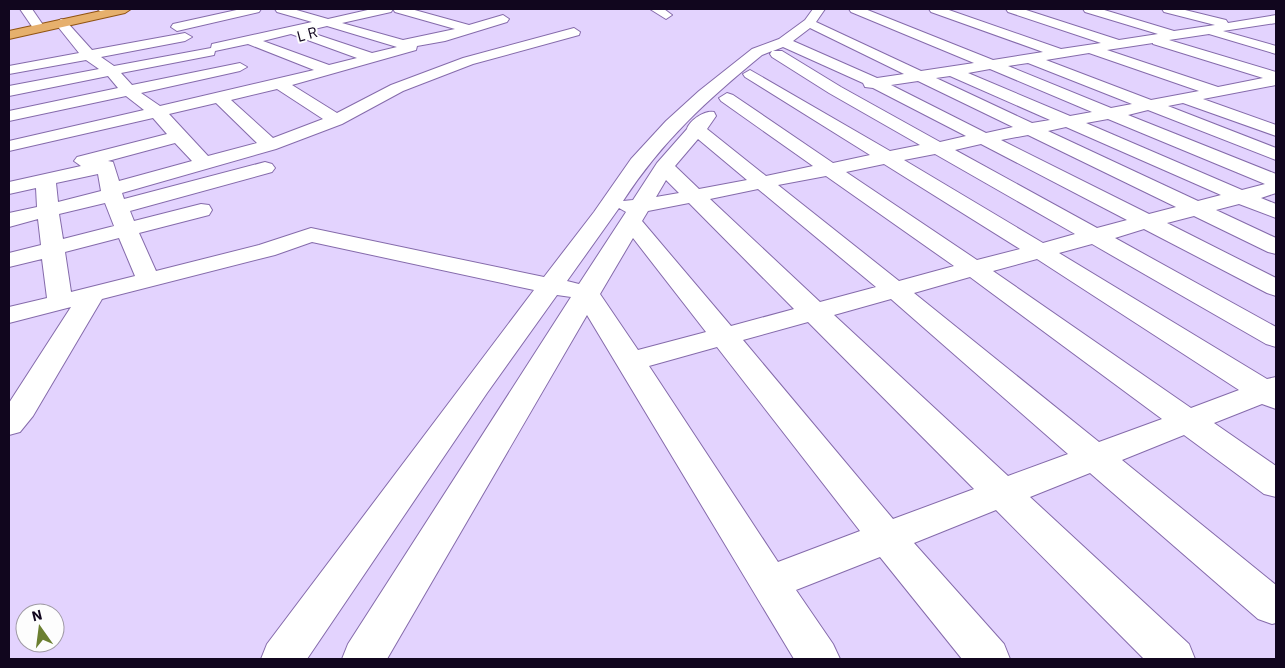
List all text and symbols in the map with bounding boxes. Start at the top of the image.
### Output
street label: L R [295,22,319,46]
north arrow [15,603,65,653]
text: N [30,605,44,625]

